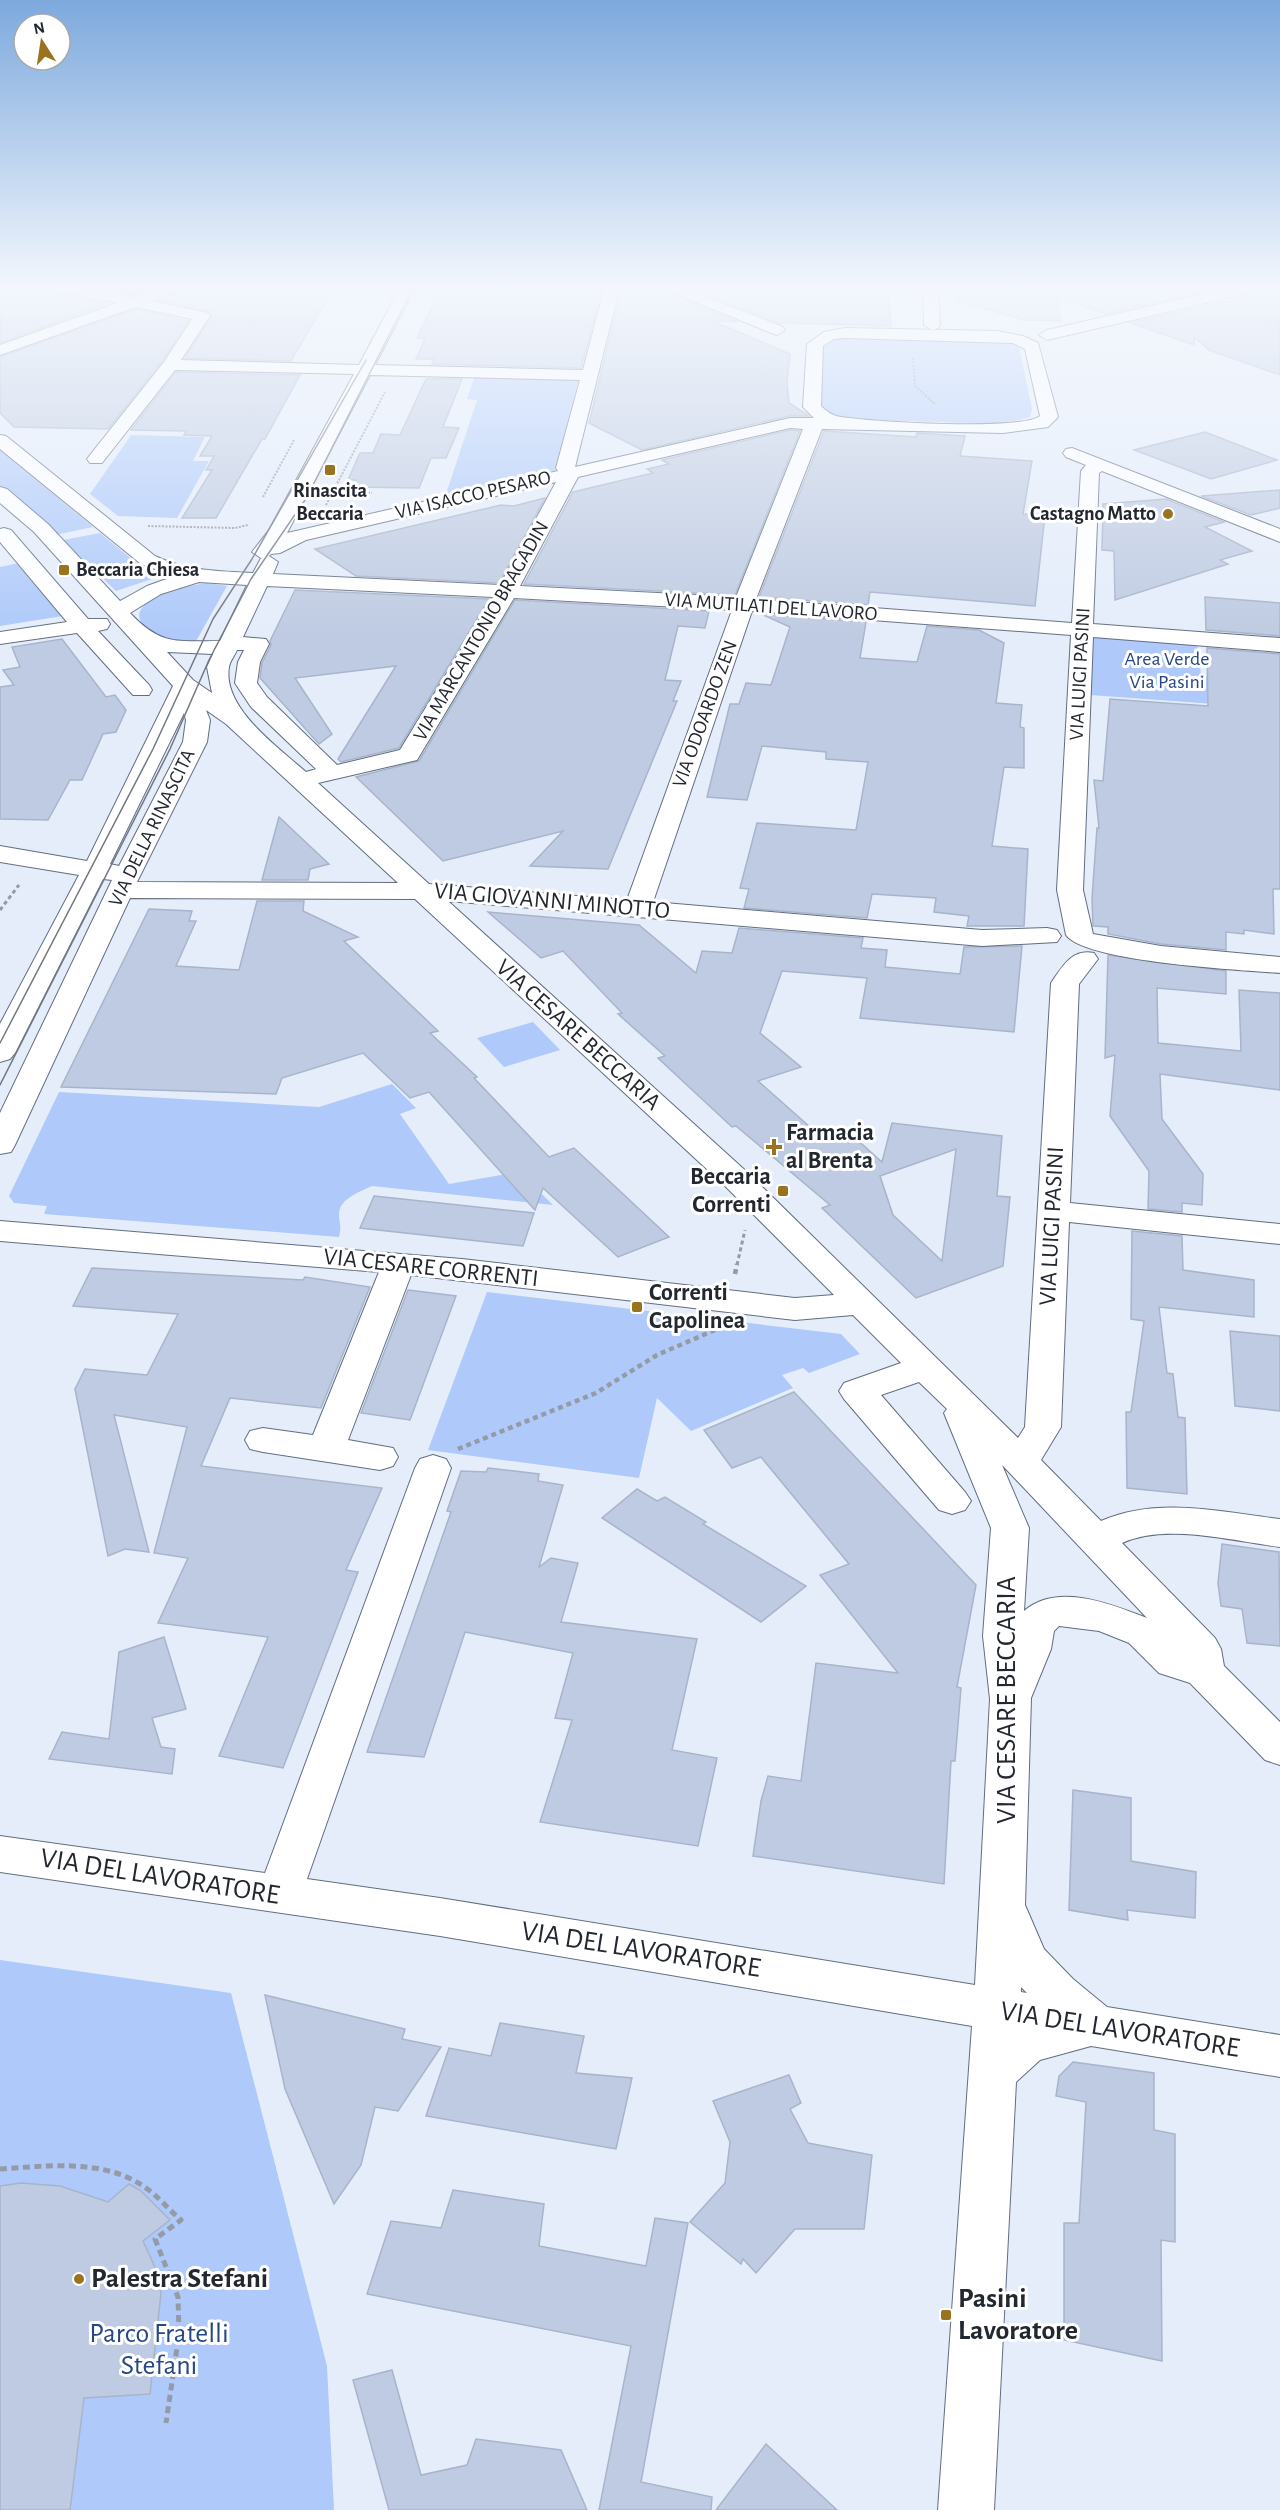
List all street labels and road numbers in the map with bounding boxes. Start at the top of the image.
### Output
street label: VIA ISACCO PESARO [393,467,553,523]
street label: VIA MARCANTONIO BRAGADIN [410,518,552,744]
street label: VIA MUTILATI DEL LAVORO [664,590,878,624]
street label: VIA LUIGI PASINI [1067,607,1093,741]
street label: VIA ODOARDO ZEN [669,638,741,790]
street label: VIA DELLA RINASCITA [105,746,199,910]
street label: VIA GIOVANNI MINOTTO [433,879,671,923]
street label: VIA CESARE BECCARIA [491,955,665,1115]
street label: VIA LUIGI PASINI [1036,1146,1068,1306]
street label: VIA CESARE CORRENTI [322,1245,540,1291]
street label: VIA CESARE BECCARIA [993,1576,1021,1824]
street label: VIA DEL LAVORATORE [38,1844,282,1910]
street label: VIA DEL LAVORATORE [519,1917,763,1983]
street label: VIA DEL LAVORATORE [998,1997,1242,2063]

